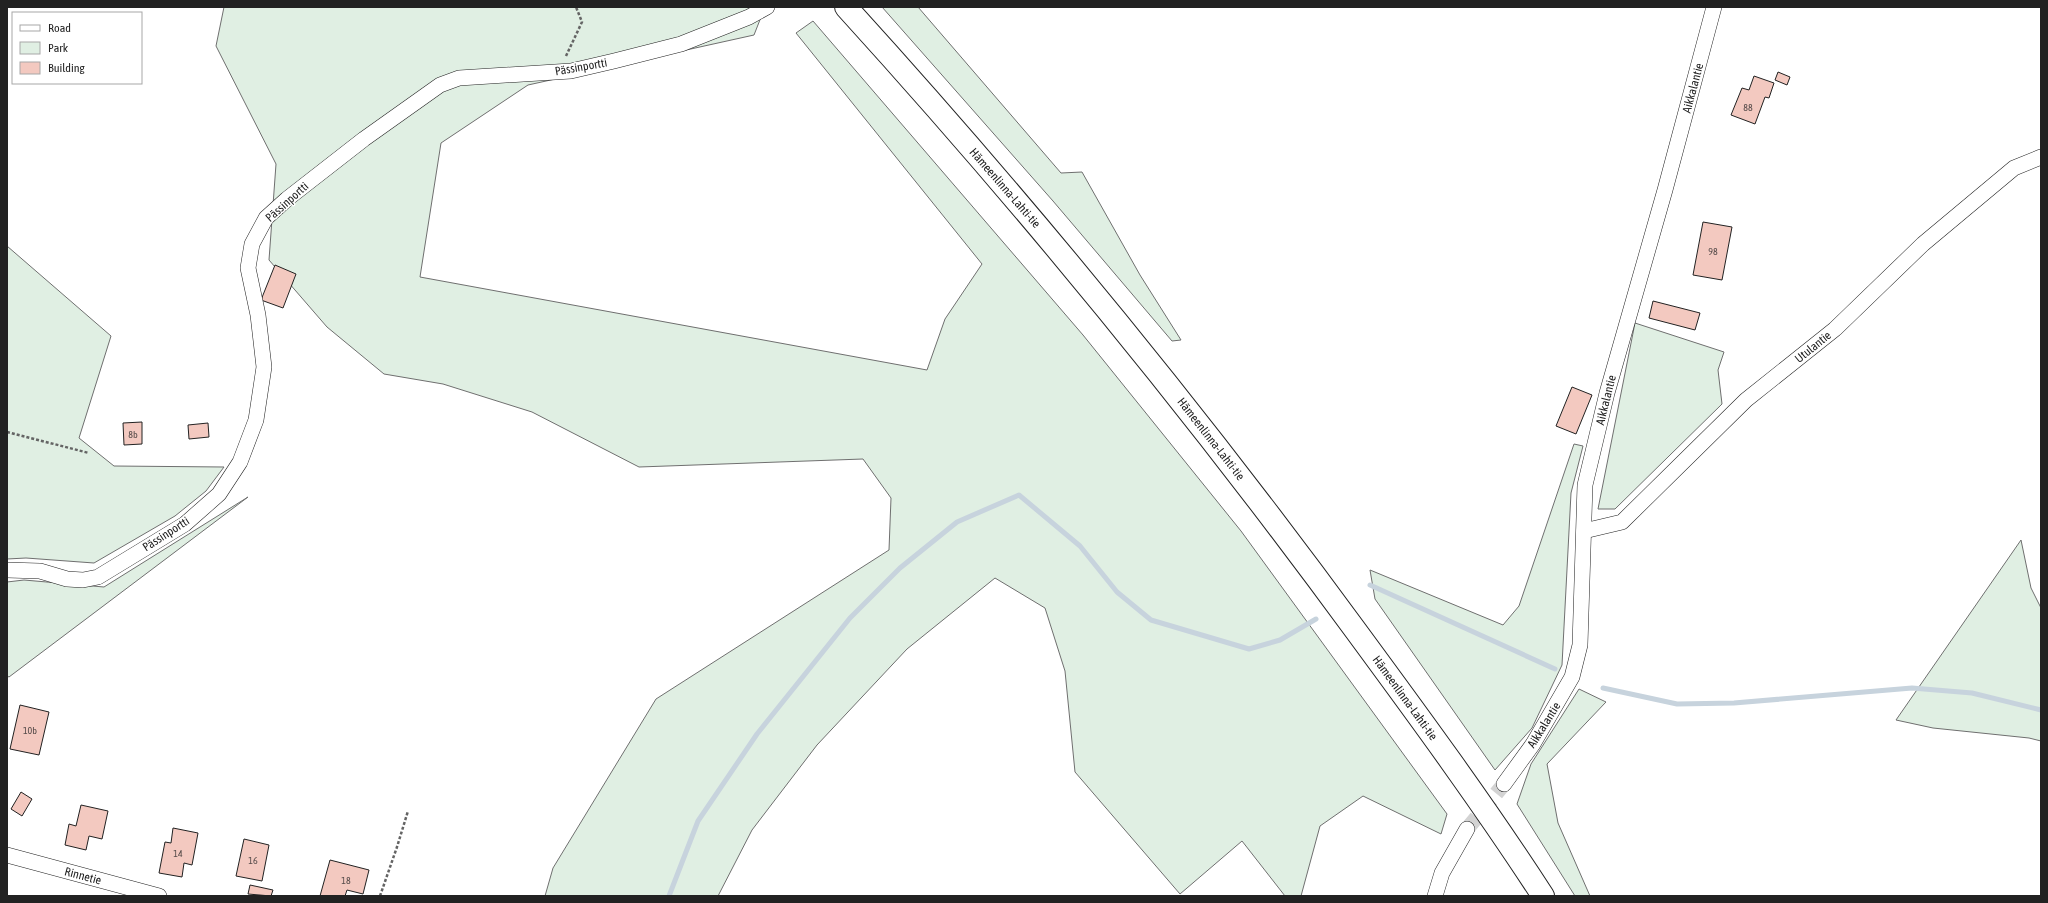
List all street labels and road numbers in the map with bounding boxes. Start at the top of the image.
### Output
street label: Pässinportti [554,56,608,78]
street label: Aikkalantie [1680,62,1706,114]
street label: Hämeenlinna-Lahti-tie [967,145,1043,231]
street label: Pässinportti [263,179,311,225]
street label: Utulantie [1792,328,1834,366]
street label: Aikkalantie [1593,374,1619,426]
street label: Hämeenlinna-Lahti-tie [1174,395,1248,483]
street label: Pässinportti [140,514,192,554]
street label: Hämeenlinna-Lahti-tie [1370,653,1440,743]
street label: Aikkalantie [1525,700,1563,750]
street label: Rinnetie [63,864,103,888]

